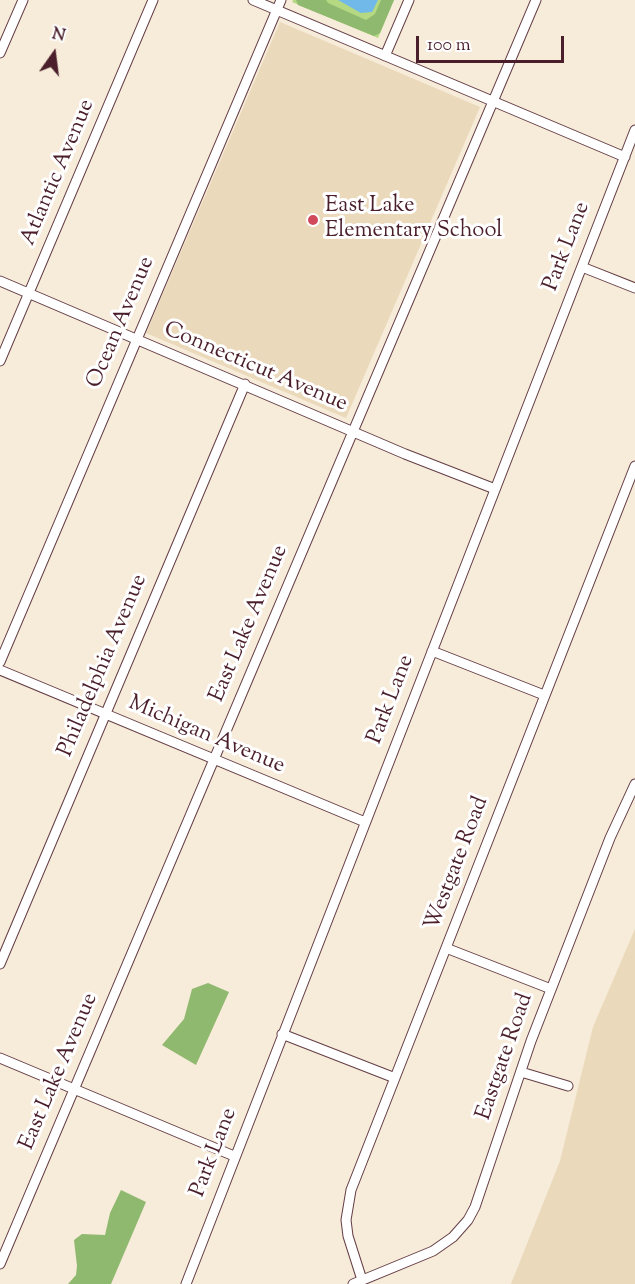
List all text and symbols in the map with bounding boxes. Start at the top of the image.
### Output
text: N [49,23,67,49]
north arrow [24,24,84,84]
scale bar [419,24,568,62]
text: 100 m [427,33,471,59]
street label: Atlantic Avenue [16,96,102,250]
place label: East Lake Elementary School [325,194,502,246]
street label: Park Lane [539,199,597,295]
marker: East Lake Elementary School [306,213,320,227]
street label: Ocean Avenue [82,253,162,393]
street label: Connecticut Avenue [159,317,351,419]
street label: East Lake Avenue [205,542,295,706]
street label: Philadelphia Avenue [54,571,154,761]
street label: Park Lane [363,652,421,748]
street label: Michigan Avenue [124,691,288,781]
street label: Westgate Road [420,793,496,935]
street label: East Lake Avenue [15,990,105,1154]
street label: Eastgate Road [472,990,540,1124]
street label: Park Lane [186,1105,244,1201]

